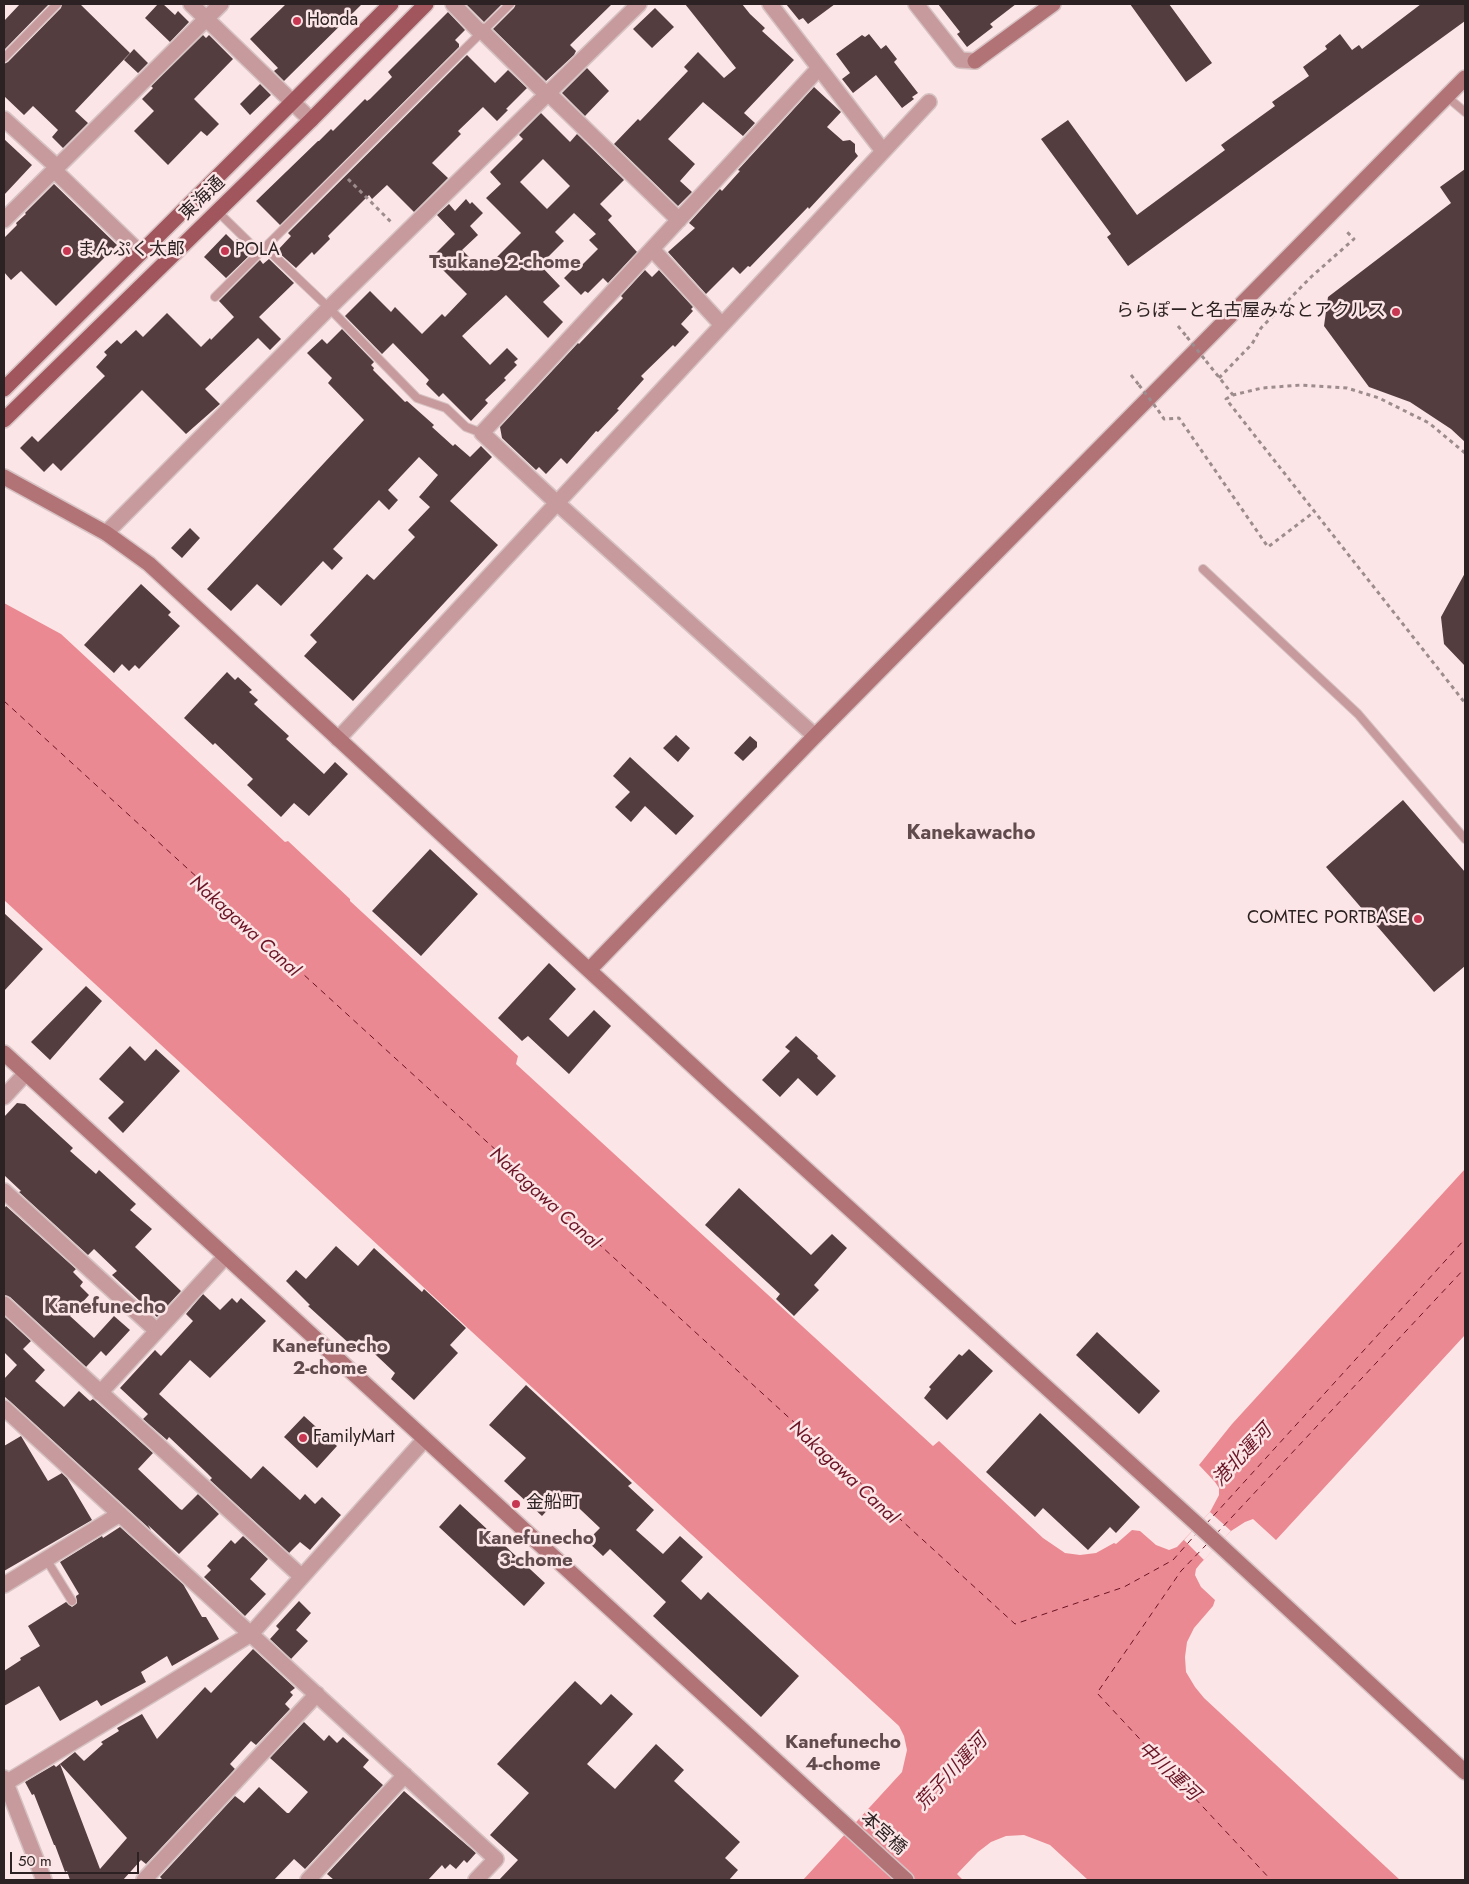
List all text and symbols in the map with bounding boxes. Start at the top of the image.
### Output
place label: Honda [307,10,358,32]
marker: Honda [291,15,303,27]
street label: 東海通 [176,172,230,226]
place label: まんぷく太郎 [77,240,185,262]
place label: POLA [235,240,280,262]
marker: まんぷく太郎 [61,245,73,257]
marker: POLA [219,245,231,257]
district label: Tsukane 2-chome [429,252,581,274]
place label: ららぽーと名古屋みなとアクルス [1116,301,1386,323]
marker: ららぽーと名古屋みなとアクルス [1390,306,1402,318]
district label: Kanekawacho [907,822,1035,846]
water label: Nakagawa Canal [184,871,304,983]
place label: COMTEC PORTBASE [1247,908,1408,930]
marker: COMTEC PORTBASE [1412,913,1424,925]
water label: Nakagawa Canal [484,1143,604,1255]
district label: Kanefunecho [44,1296,166,1320]
district label: Kanefunecho 2-chome [272,1336,388,1380]
water label: Nakagawa Canal [784,1417,902,1529]
water label: 港北運河 [1209,1420,1277,1492]
place label: FamilyMart [313,1427,395,1449]
marker: FamilyMart [297,1432,309,1444]
place label: 金船町 [526,1493,580,1515]
marker: 金船町 [510,1498,522,1510]
district label: Kanefunecho 3-chome [478,1528,594,1572]
water label: 荒子川運河 [911,1730,993,1816]
district label: Kanefunecho 4-chome [785,1732,901,1776]
water label: 中川運河 [1132,1738,1204,1806]
street label: 本宮橋 [856,1808,910,1860]
scale bar [12,1842,141,1874]
text: 50 m [18,1850,52,1872]

